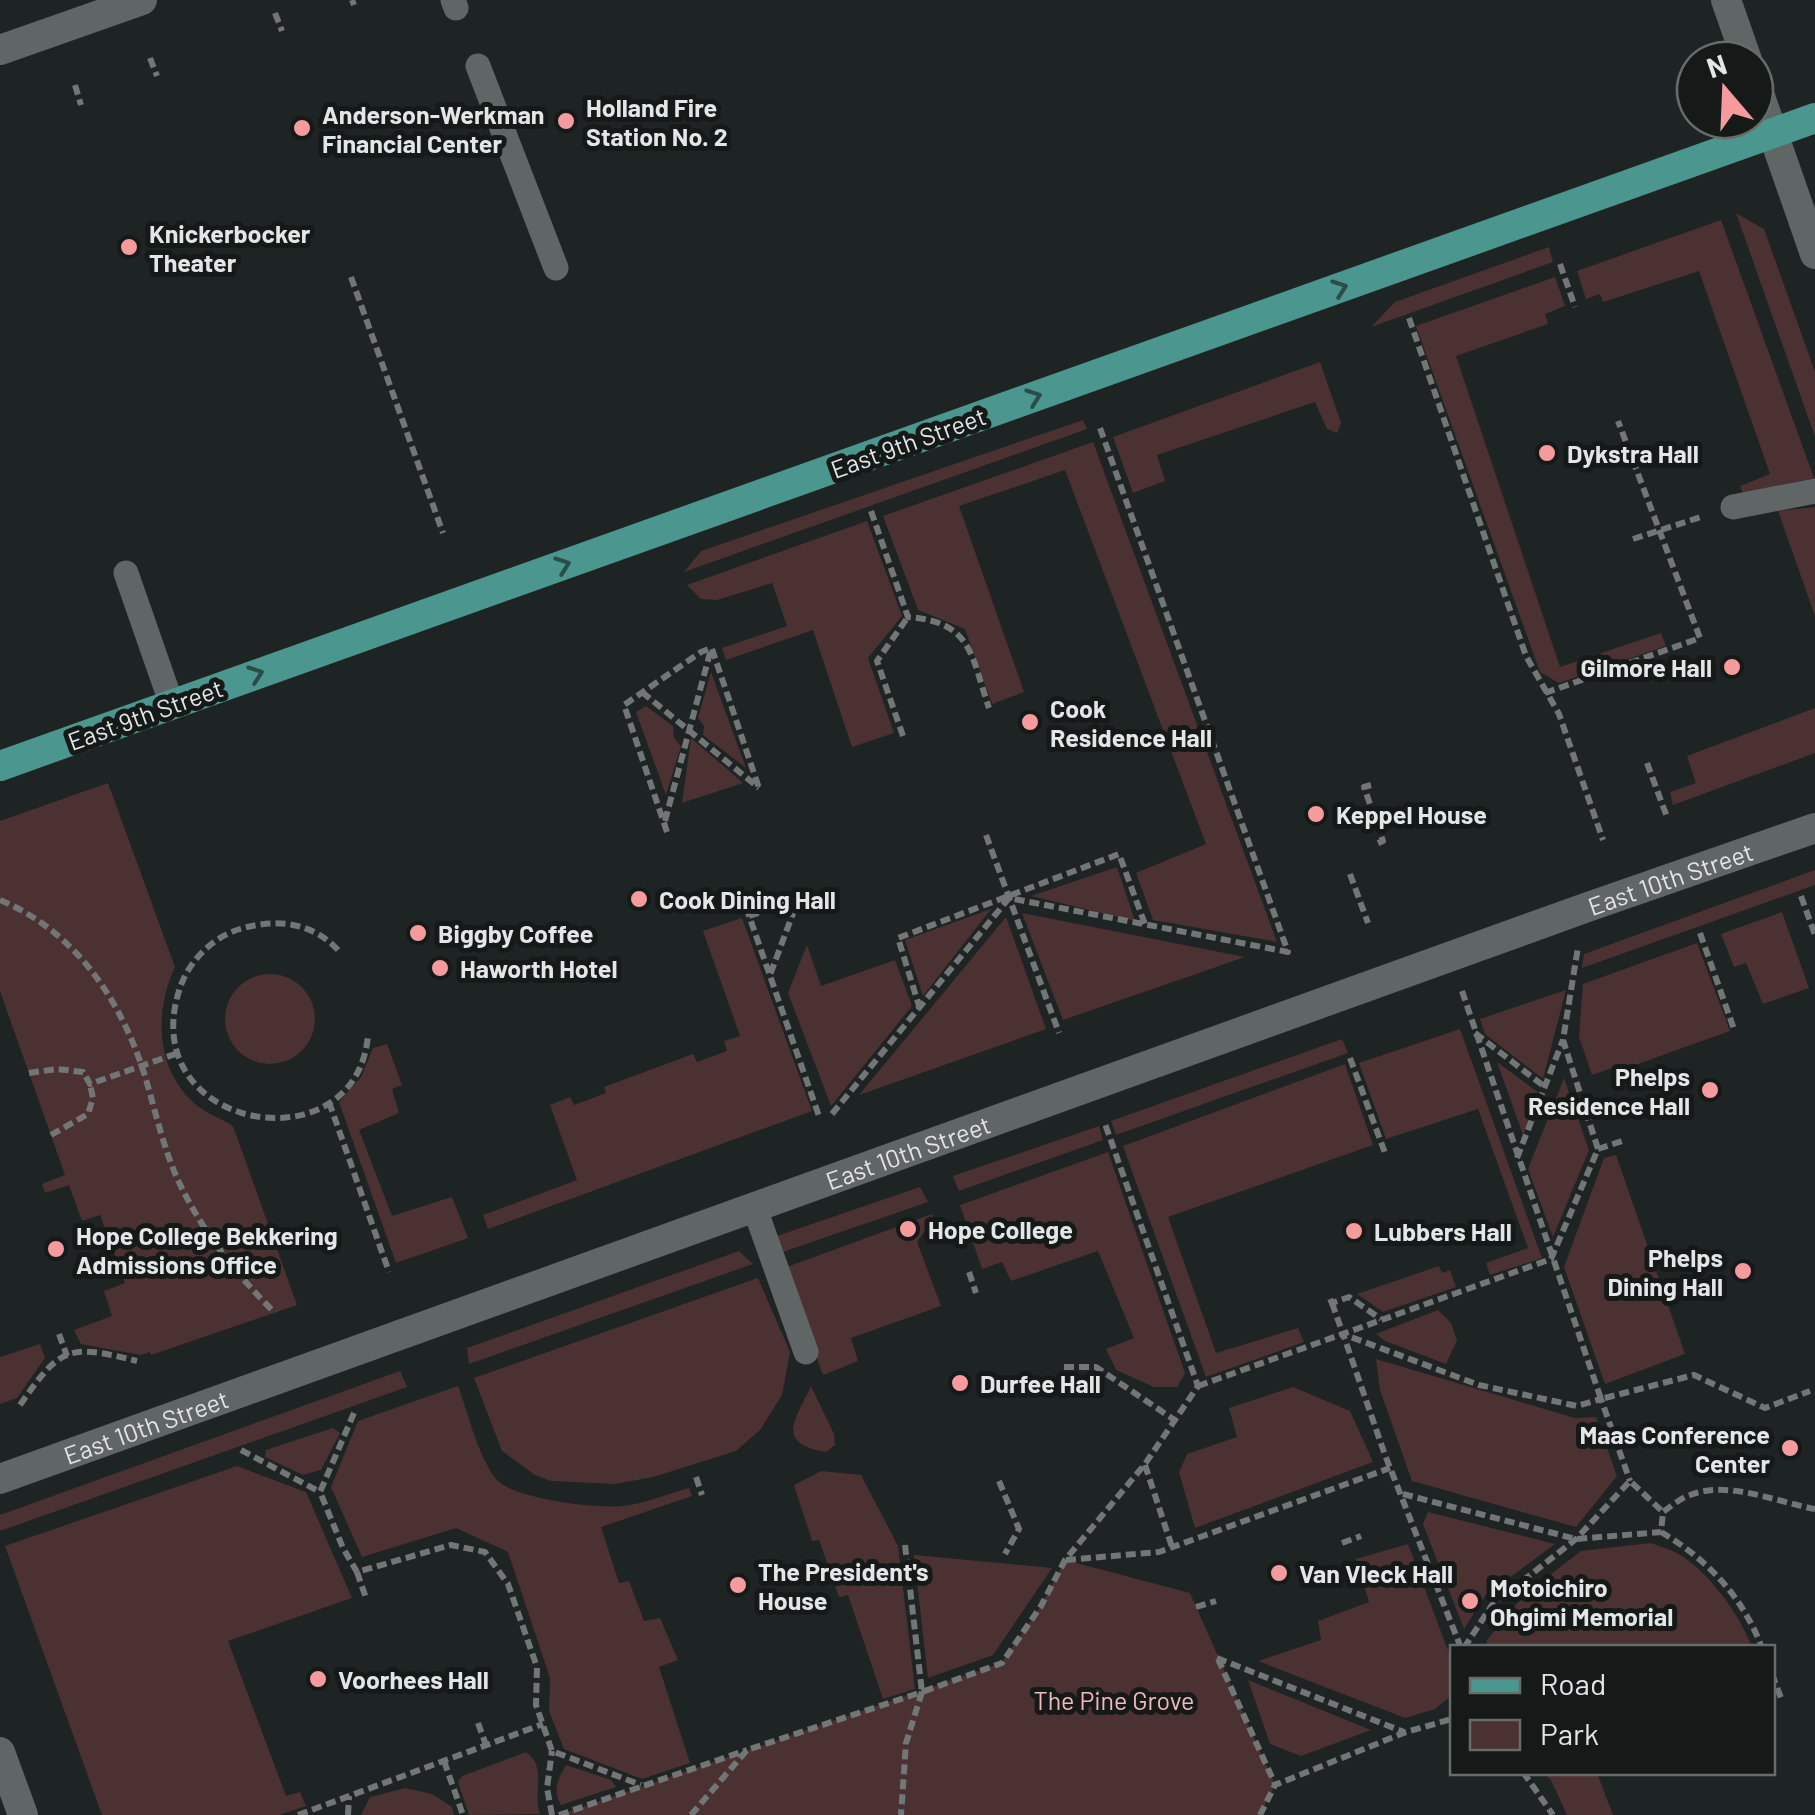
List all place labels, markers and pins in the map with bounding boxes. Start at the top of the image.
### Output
place label: Holland Fire Station No. 2 [586,92,728,151]
place label: Anderson-Werkman Financial Center [322,99,545,158]
marker: Holland Fire Station No. 2 [555,110,577,132]
marker: Anderson-Werkman Financial Center [291,117,313,139]
place label: Knickerbocker Theater [149,218,311,277]
marker: Knickerbocker Theater [118,236,140,258]
place label: Dykstra Hall [1567,438,1699,468]
marker: Dykstra Hall [1536,442,1558,464]
place label: Gilmore Hall [1580,652,1712,682]
marker: Gilmore Hall [1721,656,1743,678]
place label: Cook Residence Hall [1050,693,1212,752]
marker: Cook Residence Hall [1019,711,1041,733]
place label: Keppel House [1336,799,1487,829]
marker: Keppel House [1305,803,1327,825]
place label: Cook Dining Hall [659,884,836,914]
marker: Cook Dining Hall [628,888,650,910]
place label: Biggby Coffee [438,918,594,948]
marker: Biggby Coffee [407,922,429,944]
place label: Haworth Hotel [460,953,617,983]
marker: Haworth Hotel [429,957,451,979]
place label: Phelps Residence Hall [1528,1061,1690,1120]
marker: Phelps Residence Hall [1699,1079,1721,1101]
place label: Hope College [928,1214,1073,1244]
place label: Lubbers Hall [1374,1216,1512,1246]
marker: Hope College [897,1218,919,1240]
place label: Hope College Bekkering Admissions Office [76,1220,338,1279]
marker: Lubbers Hall [1343,1220,1365,1242]
marker: Hope College Bekkering Admissions Office [45,1238,67,1260]
place label: Phelps Dining Hall [1607,1242,1723,1301]
marker: Phelps Dining Hall [1732,1260,1754,1282]
place label: Durfee Hall [980,1368,1101,1398]
marker: Durfee Hall [949,1372,971,1394]
place label: Maas Conference Center [1579,1419,1770,1478]
marker: Maas Conference Center [1779,1437,1801,1459]
place label: The President's House [758,1556,929,1615]
place label: Van Vleck Hall [1299,1558,1453,1588]
marker: Van Vleck Hall [1268,1562,1290,1584]
place label: Motoichiro Ohgimi Memorial [1490,1572,1673,1631]
marker: The President's House [727,1574,749,1596]
marker: Motoichiro Ohgimi Memorial [1459,1590,1481,1612]
place label: Voorhees Hall [338,1664,489,1694]
marker: Voorhees Hall [307,1668,329,1690]

